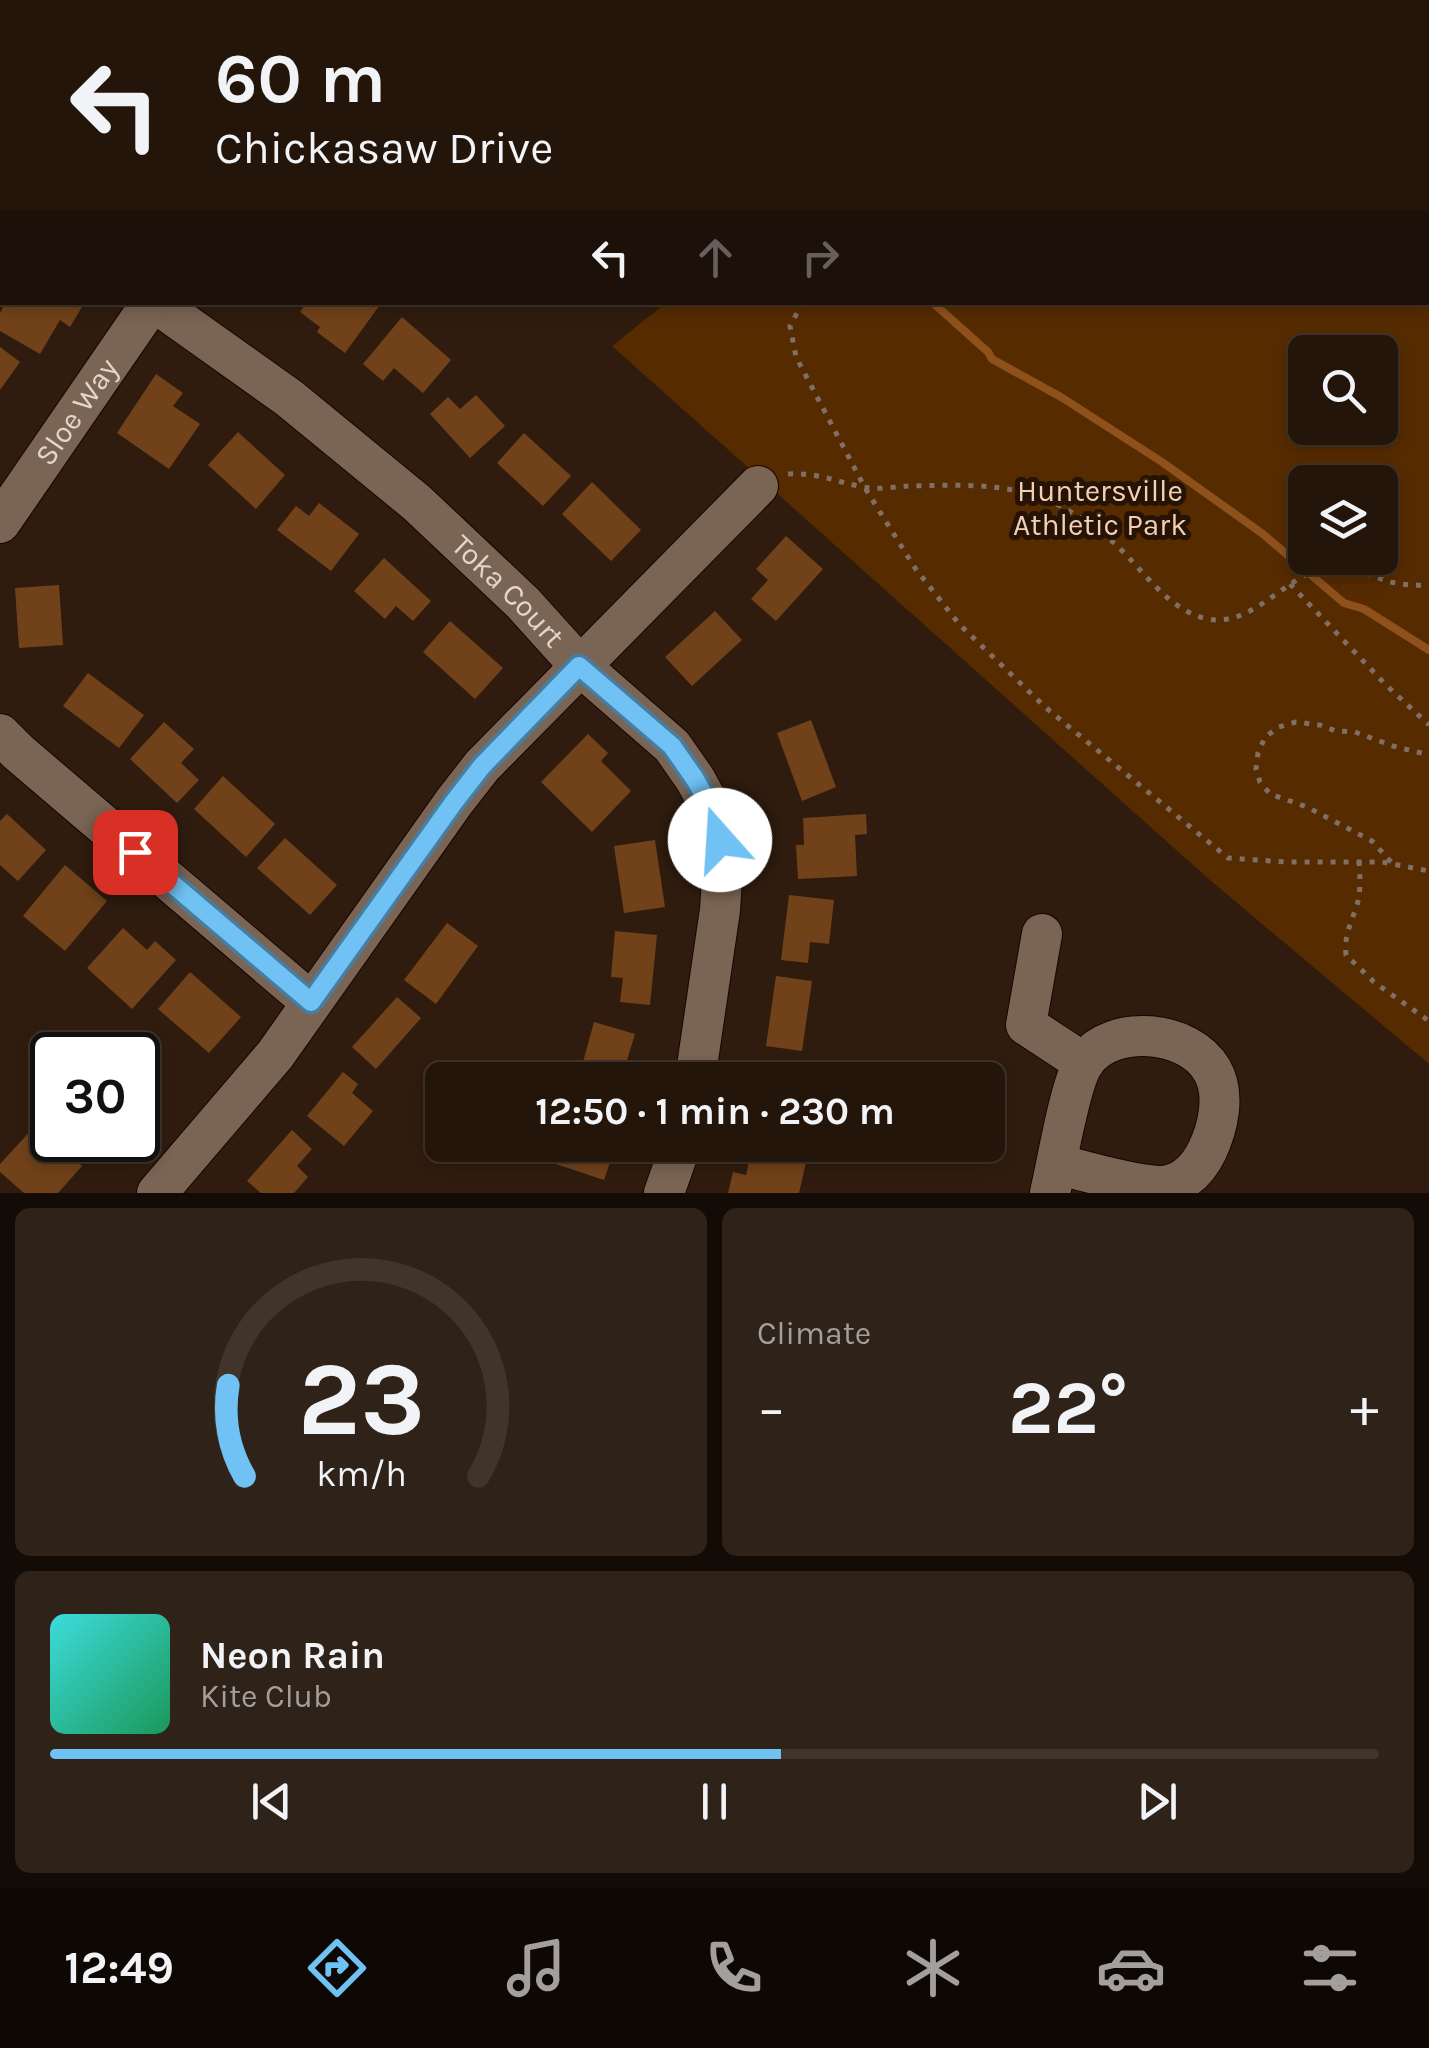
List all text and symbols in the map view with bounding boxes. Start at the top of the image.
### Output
text: 60 m [215,38,386,120]
icon: left [50,40,180,170]
text: Chickasaw Drive [215,122,553,174]
icon: left [583,230,638,285]
icon: ahead [688,230,743,285]
icon: right [793,230,848,285]
map controls [1288,335,1398,575]
button: search [1288,335,1398,445]
street label: Sloe Way [27,351,126,472]
button: layers [1288,465,1398,575]
park label: Huntersville Athletic Park [1013,473,1187,543]
street label: Toka Court [444,527,572,655]
position arrow [668,788,772,892]
pin [93,810,178,895]
icon: arrive [108,825,163,880]
speed limit sign: 30 [30,1032,160,1162]
text: 12:50 · 1 min · 230 m [535,1089,895,1134]
text: Climate [757,1315,871,1352]
text: 23 [297,1339,425,1460]
text: 22° [1008,1364,1128,1452]
text: − [757,1376,786,1440]
text: + [1350,1376,1379,1440]
text: km/h [316,1453,406,1495]
text: Neon Rain [200,1633,385,1678]
text: Kite Club [200,1678,332,1715]
icon: previous [244,1774,299,1829]
icon: pause [687,1774,742,1829]
icon: next [1130,1774,1185,1829]
icon: directions [302,1933,372,2003]
icon: music [501,1933,571,2003]
icon: phone [699,1933,769,2003]
icon: climate [898,1933,968,2003]
icon: car [1096,1933,1166,2003]
icon: filters [1295,1933,1365,2003]
text: 12:49 [64,1942,174,1994]

